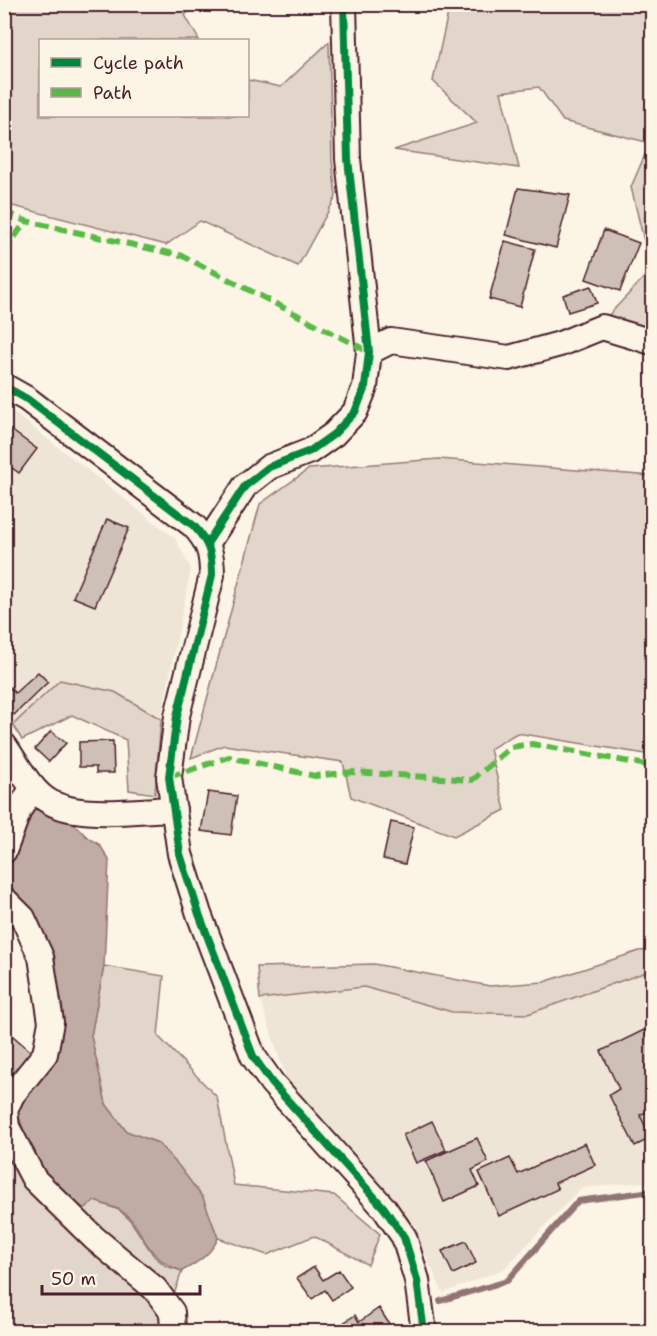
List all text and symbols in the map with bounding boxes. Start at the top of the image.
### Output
legend [39,39,249,117]
text: Cycle path [93,51,184,75]
text: Path [93,81,132,105]
scale bar [42,1258,200,1296]
text: 50 m [51,1267,96,1291]

